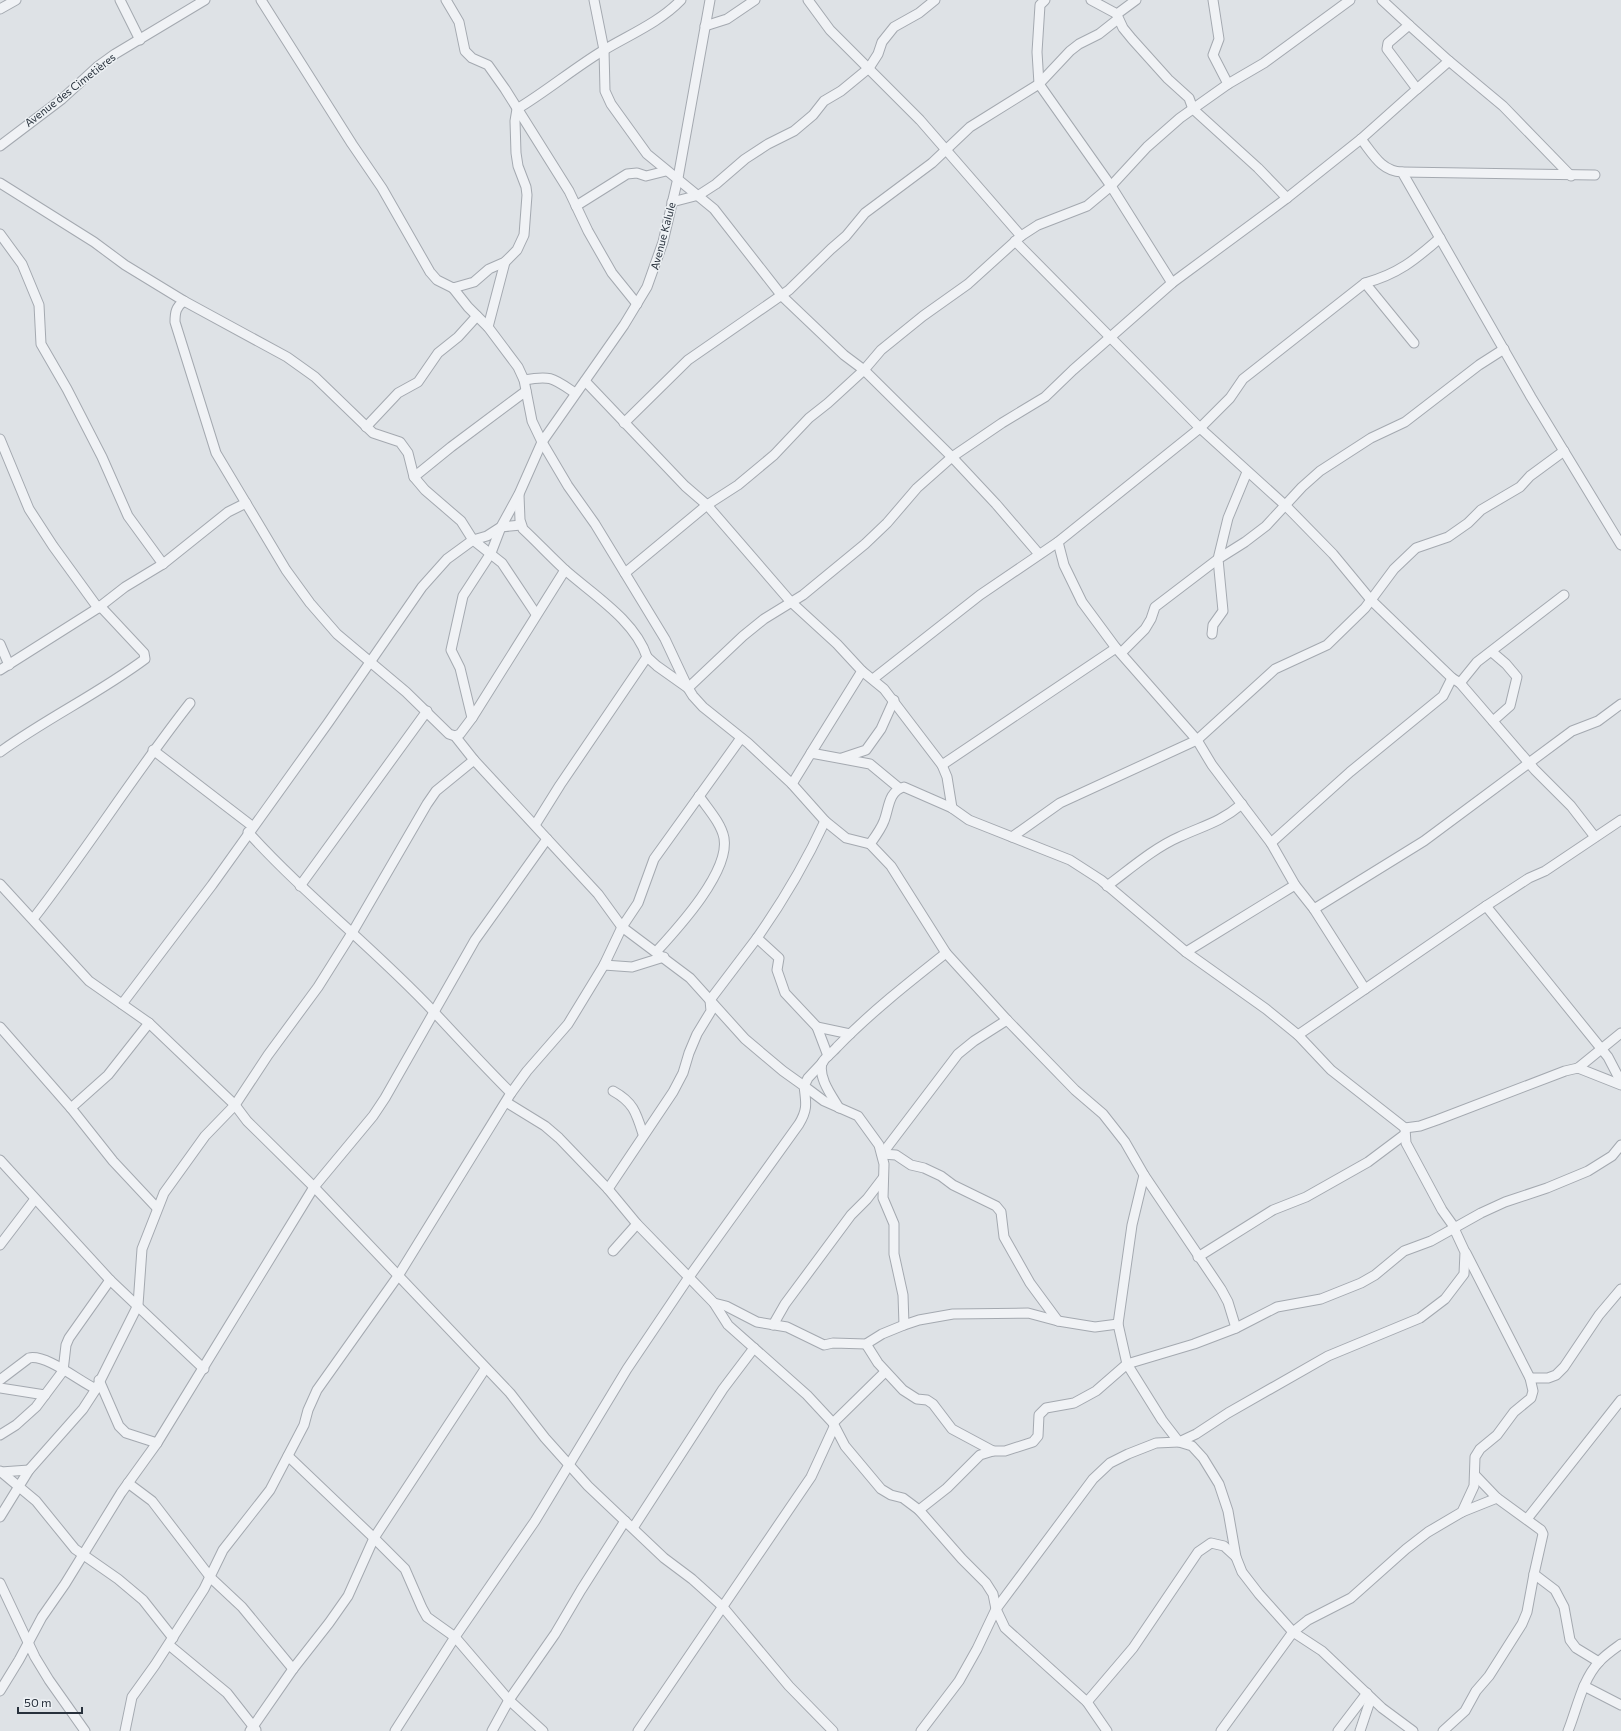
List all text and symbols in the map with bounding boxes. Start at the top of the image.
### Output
street label: Avenue des Cimetières [22,50,118,129]
street label: Avenue Kalule [647,200,678,271]
scale bar [18,1689,82,1715]
text: 50 m [24,1695,52,1709]

